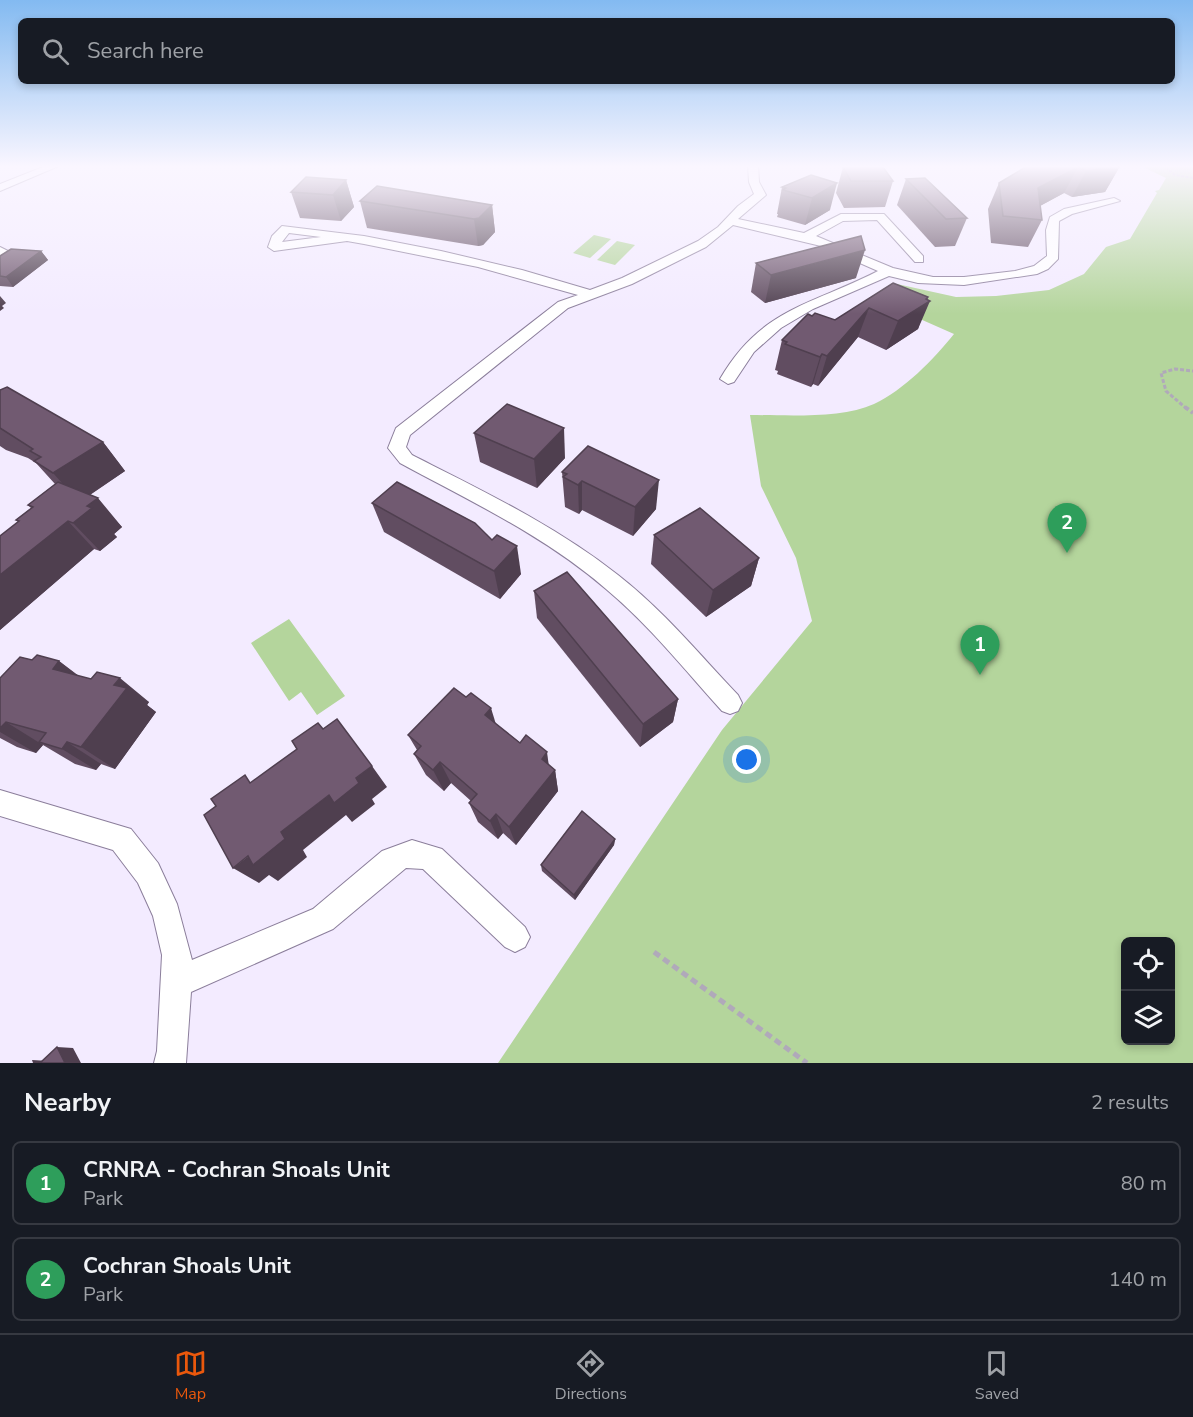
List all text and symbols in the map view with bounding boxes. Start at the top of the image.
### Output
search box [18,18,1175,84]
icon: search [39,35,72,68]
text: Search here [87,36,204,66]
pin: 2 [1048,504,1086,553]
pin: 1 [960,626,1000,675]
your location [732,745,761,774]
map controls [1121,937,1175,1045]
button: locate [1121,937,1175,991]
button: layers [1121,991,1175,1045]
text: Nearby [24,1085,111,1120]
text: 2 results [1091,1089,1169,1116]
text: CRNRA - Cochran Shoals Unit [83,1155,390,1185]
text: 1 [40,1170,52,1197]
text: 80 m [1121,1170,1167,1197]
text: Park [83,1185,123,1212]
text: Cochran Shoals Unit [83,1251,291,1281]
text: 2 [40,1266,52,1293]
text: 140 m [1109,1266,1167,1293]
text: Park [83,1281,123,1308]
tab: Map [174,1347,207,1405]
tab: Directions [555,1347,627,1405]
tab: Saved [975,1347,1019,1405]

